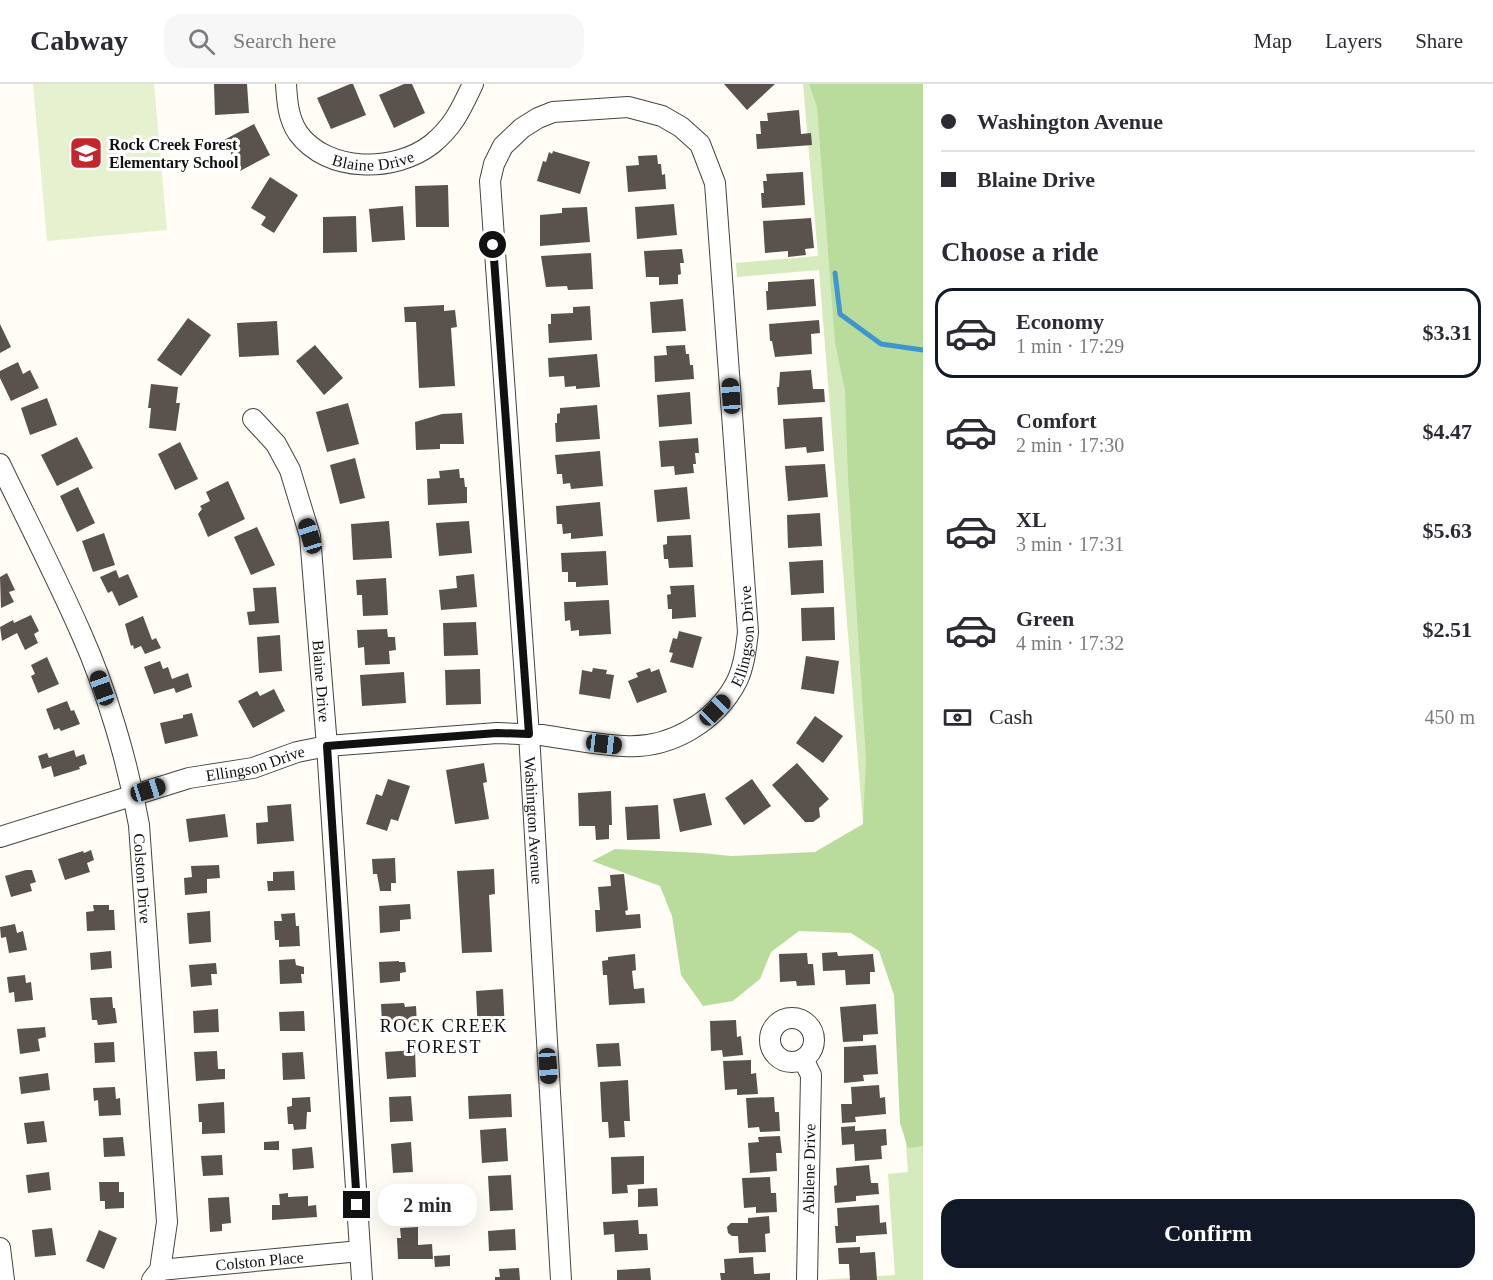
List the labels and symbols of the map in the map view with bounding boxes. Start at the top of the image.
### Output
school or university icon: Rock Creek Forest Elementary School [68,135,104,171]
place label: Rock Creek Forest Elementary School [109,136,239,172]
street label: Blaine Drive [330,147,416,173]
route start [479,231,506,258]
car [721,377,741,415]
car [296,516,324,556]
street label: Ellingson Drive [727,585,757,689]
street label: Blaine Drive [310,639,334,723]
car [87,668,117,708]
car [696,691,734,729]
car [585,733,623,755]
street label: Ellingson Drive [205,742,306,784]
street label: Washington Avenue [522,756,546,885]
car [128,776,168,804]
street label: Colston Drive [131,833,154,924]
district label: ROCK CREEK FOREST [380,1016,508,1057]
car [538,1047,558,1085]
street label: Abilene Drive [800,1123,818,1215]
callout: 2 min [378,1184,477,1226]
route end [343,1191,370,1218]
street label: Colston Place [215,1248,304,1273]

